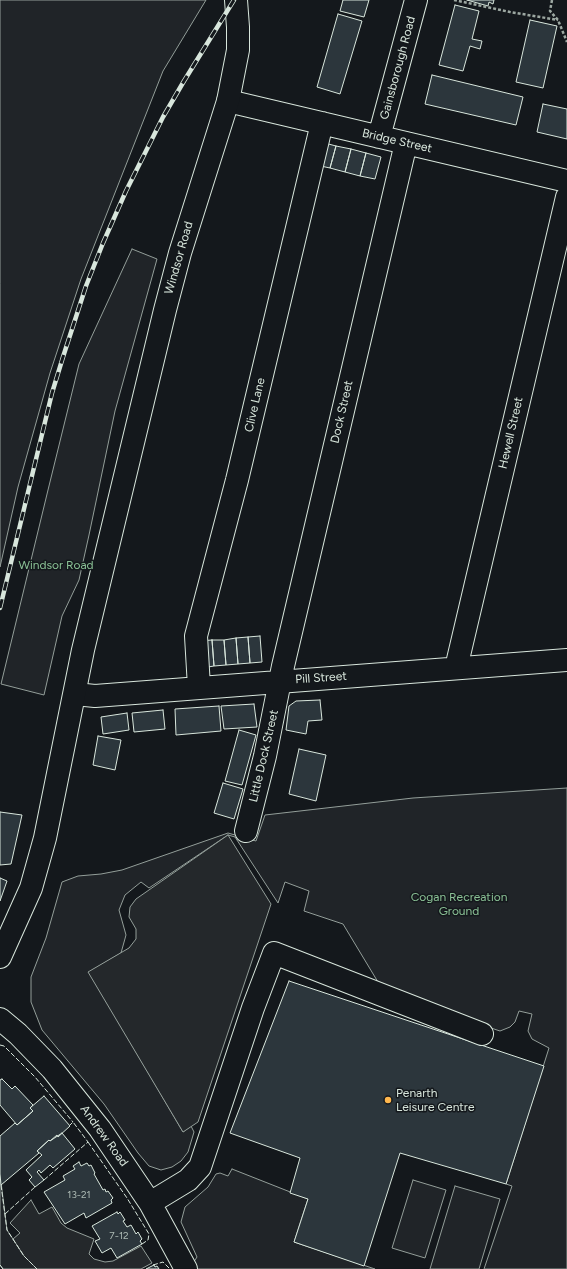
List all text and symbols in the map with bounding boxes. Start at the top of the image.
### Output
street label: Gainsborough Road [377,15,419,121]
street label: Bridge Street [361,126,433,156]
street label: Windsor Road [162,220,196,296]
street label: Clive Lane [242,376,268,434]
street label: Dock Street [328,379,356,445]
street label: Hewell Street [496,396,526,470]
park label: Windsor Road [18,558,94,572]
street label: Pill Street [295,669,347,687]
street label: Little Dock Street [246,708,282,804]
park label: Cogan Recreation Ground [411,890,507,918]
place label: Penarth Leisure Centre [396,1086,474,1114]
marker: Penarth Leisure Centre [383,1095,393,1105]
street label: Andrew Road [77,1103,131,1169]
house number: 13-21 [67,1189,91,1201]
house number: 7-12 [109,1230,129,1242]

